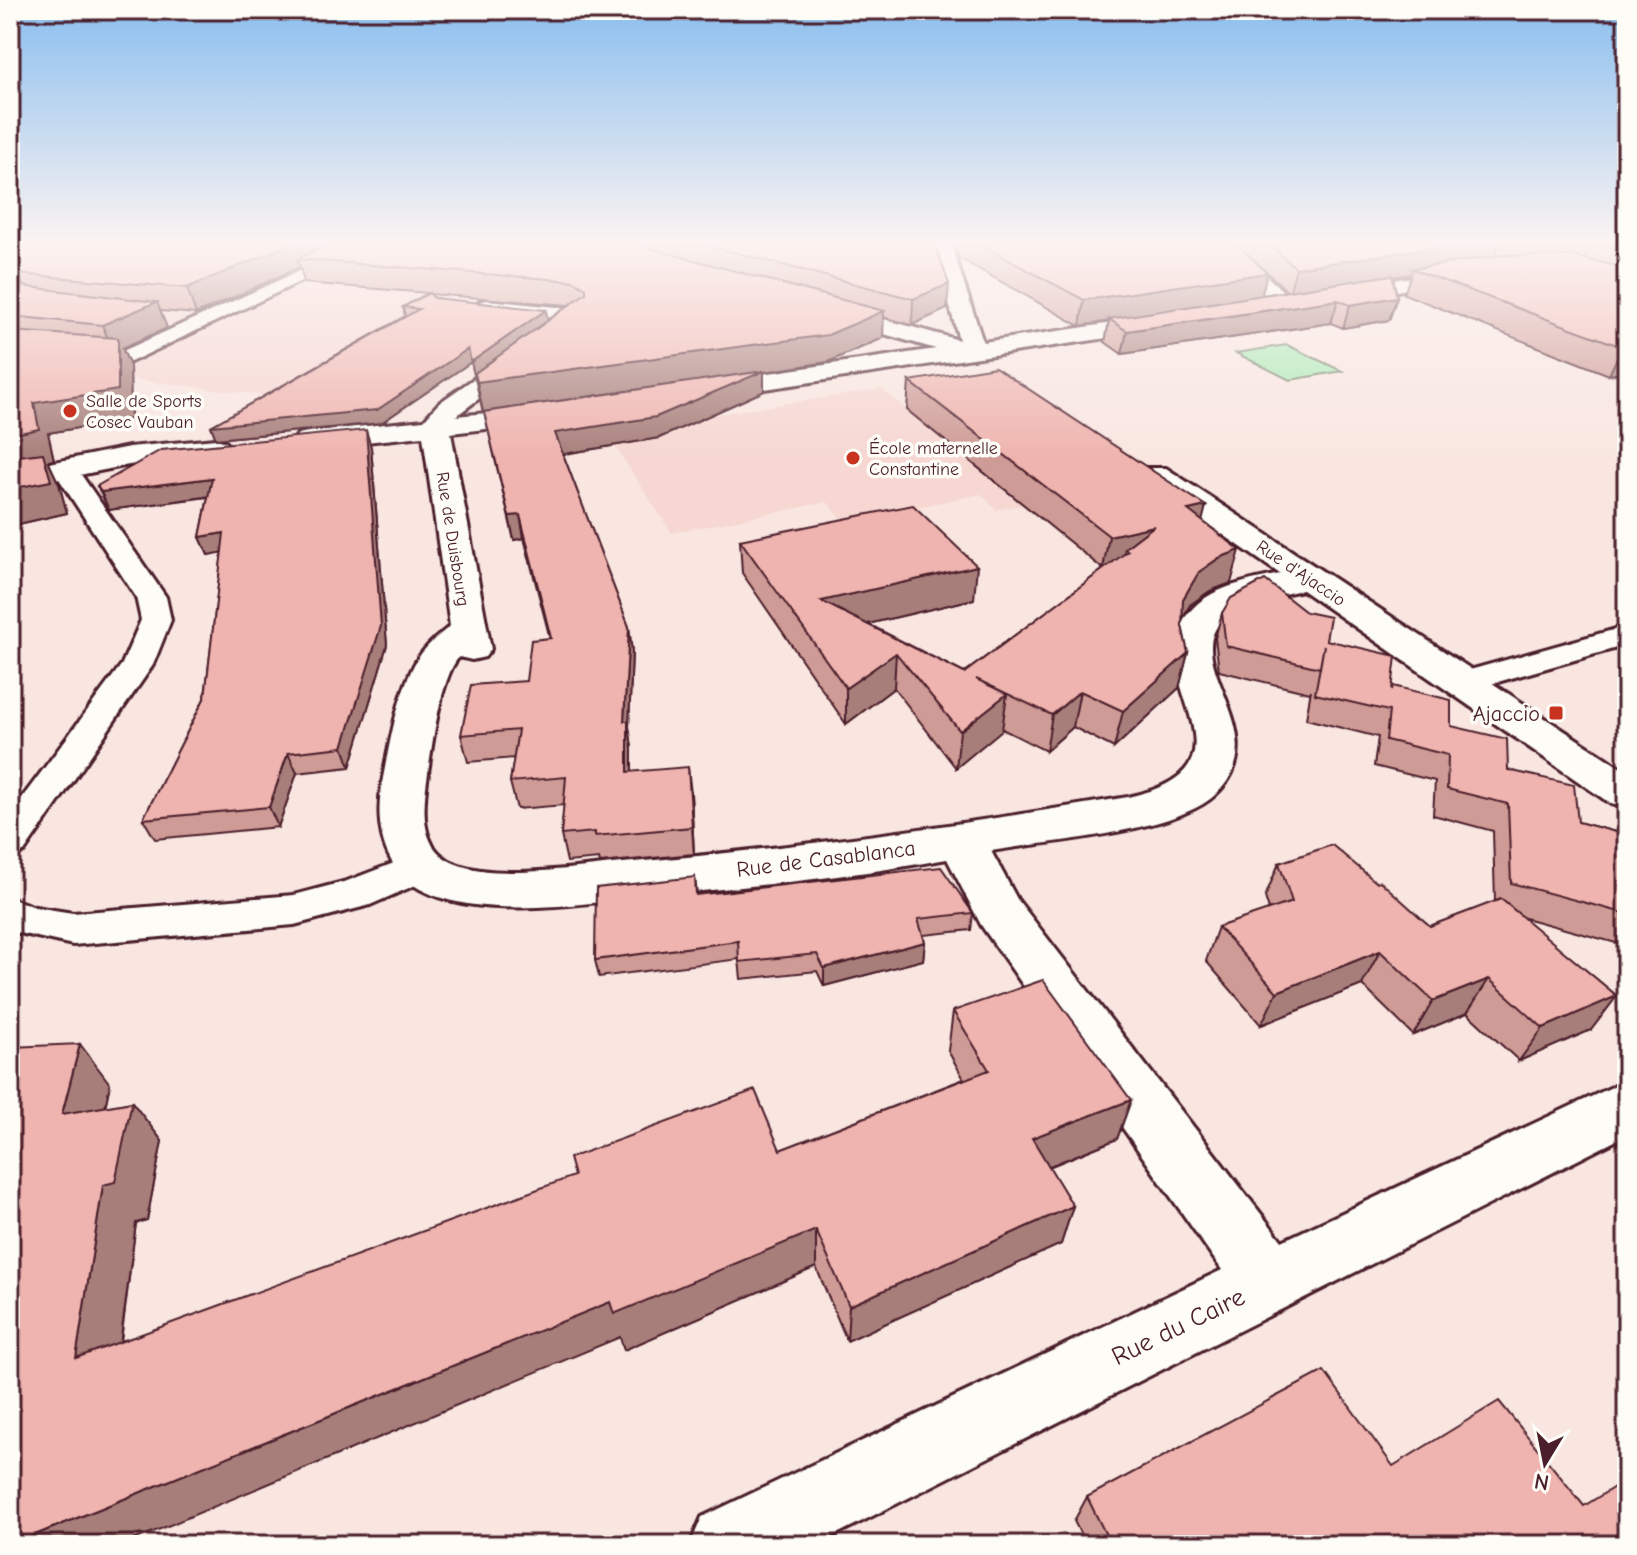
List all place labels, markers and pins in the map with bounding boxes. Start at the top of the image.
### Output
place label: Salle de Sports Cosec Vauban [86,391,202,433]
marker: Salle de Sports Cosec Vauban [61,402,79,420]
place label: École maternelle Constantine [869,437,998,480]
marker: École maternelle Constantine [844,449,862,467]
place label: Ajaccio [1473,701,1540,727]
marker: Ajaccio [1547,704,1565,722]

